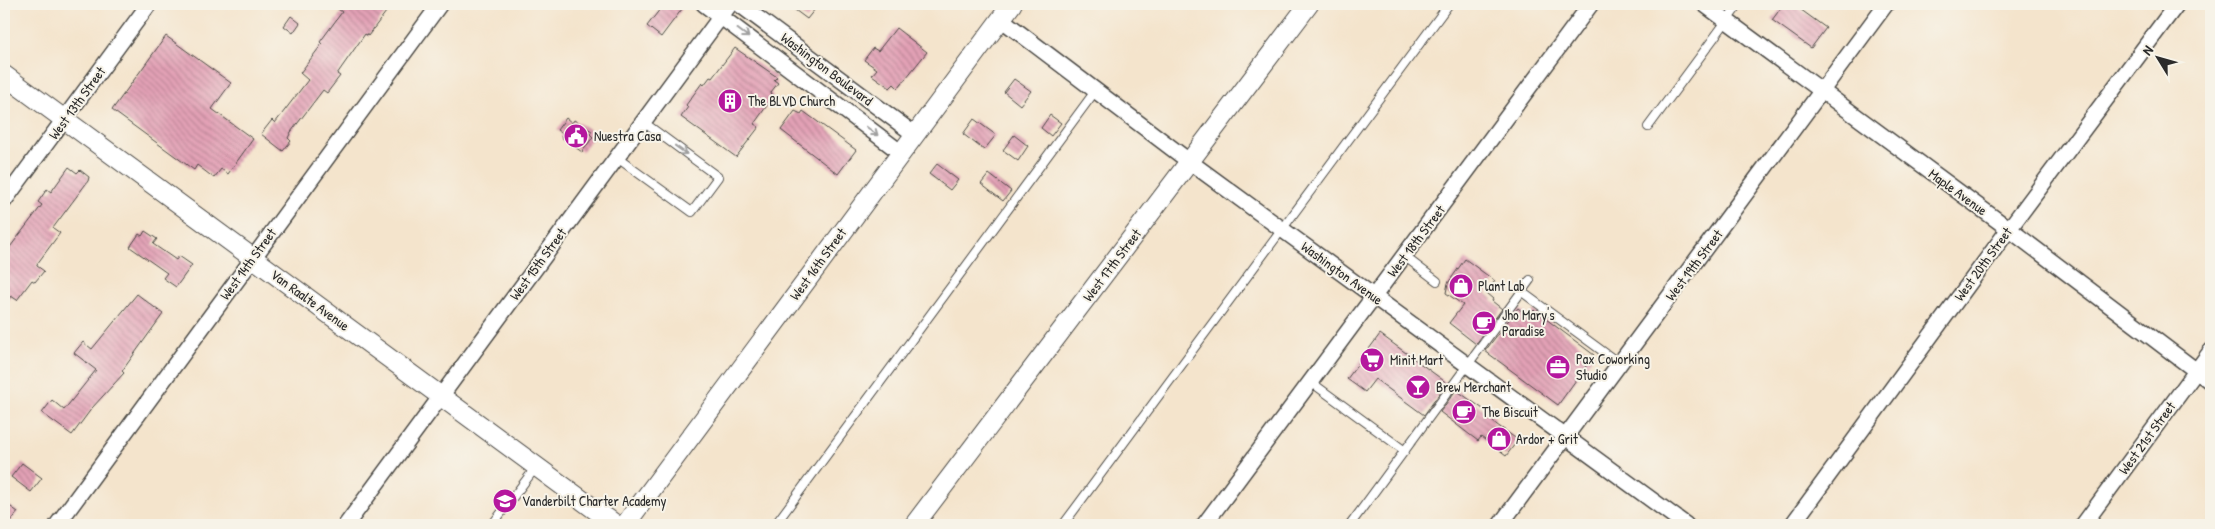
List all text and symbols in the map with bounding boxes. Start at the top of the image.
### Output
one-way arrow [736,28,750,38]
street label: Washington Boulevard [777,28,878,111]
north arrow [2132,32,2182,82]
text: N [2137,41,2157,59]
street label: West 13th Street [44,62,110,143]
building icon: The BLVD Church [717,88,743,114]
place label: The BLVD Church [748,91,835,110]
public building icon: Nuestra Casa [563,123,589,149]
place label: Nuestra Casa [594,126,661,145]
one-way arrow [865,126,879,136]
one-way arrow [674,145,688,155]
street label: Maple Avenue [1925,164,1992,220]
street label: West 18th Street [1382,201,1449,280]
street label: West 20th Street [1949,223,2016,304]
street label: West 14th Street [215,224,280,303]
street label: West 15th Street [505,224,570,304]
street label: West 16th Street [785,224,850,304]
street label: West 17th Street [1078,224,1145,305]
street label: West 19th Street [1661,225,1727,304]
street label: Washington Avenue [1297,237,1387,310]
street label: Van Raalte Avenue [267,265,354,335]
shop icon: Plant Lab [1448,273,1474,299]
place label: Plant Lab [1478,276,1525,295]
place label: Jho Mary's Paradise [1502,305,1555,340]
cafe icon: Jho Mary's Paradise [1471,310,1497,336]
supermarket icon: Minit Mart [1359,347,1385,373]
place label: Pax Coworking Studio [1576,349,1650,384]
place label: Minit Mart [1390,350,1443,369]
office icon: Pax Coworking Studio [1545,354,1571,380]
bar icon: Brew Merchant [1405,374,1431,400]
place label: Brew Merchant [1436,377,1511,396]
street label: West 21st Street [2114,397,2179,478]
cafe icon: The Biscuit [1451,399,1477,425]
place label: The Biscuit [1482,402,1538,421]
shop icon: Ardor + Grit [1486,426,1512,452]
place label: Ardor + Grit [1516,429,1578,448]
school or university icon: Vanderbilt Charter Academy [492,488,518,514]
place label: Vanderbilt Charter Academy [522,491,667,511]

